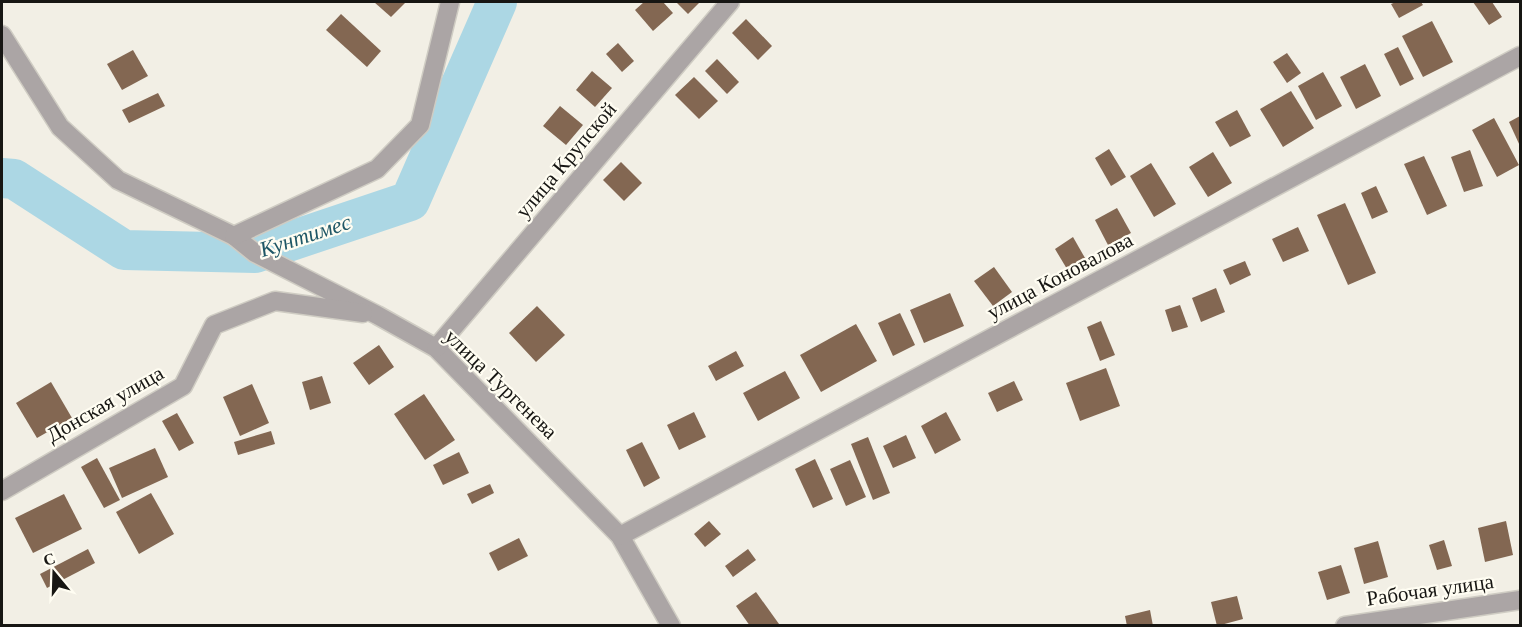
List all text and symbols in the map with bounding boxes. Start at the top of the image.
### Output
street label: улица Крупской [511,97,621,223]
water label: Кунтимес [255,209,354,262]
street label: улица Коновалова [983,227,1137,324]
street label: улица Тургенева [440,324,563,444]
street label: Донская улица [42,360,168,447]
north arrow [24,543,84,603]
text: С [41,549,58,569]
street label: Рабочая улица [1365,569,1496,611]

